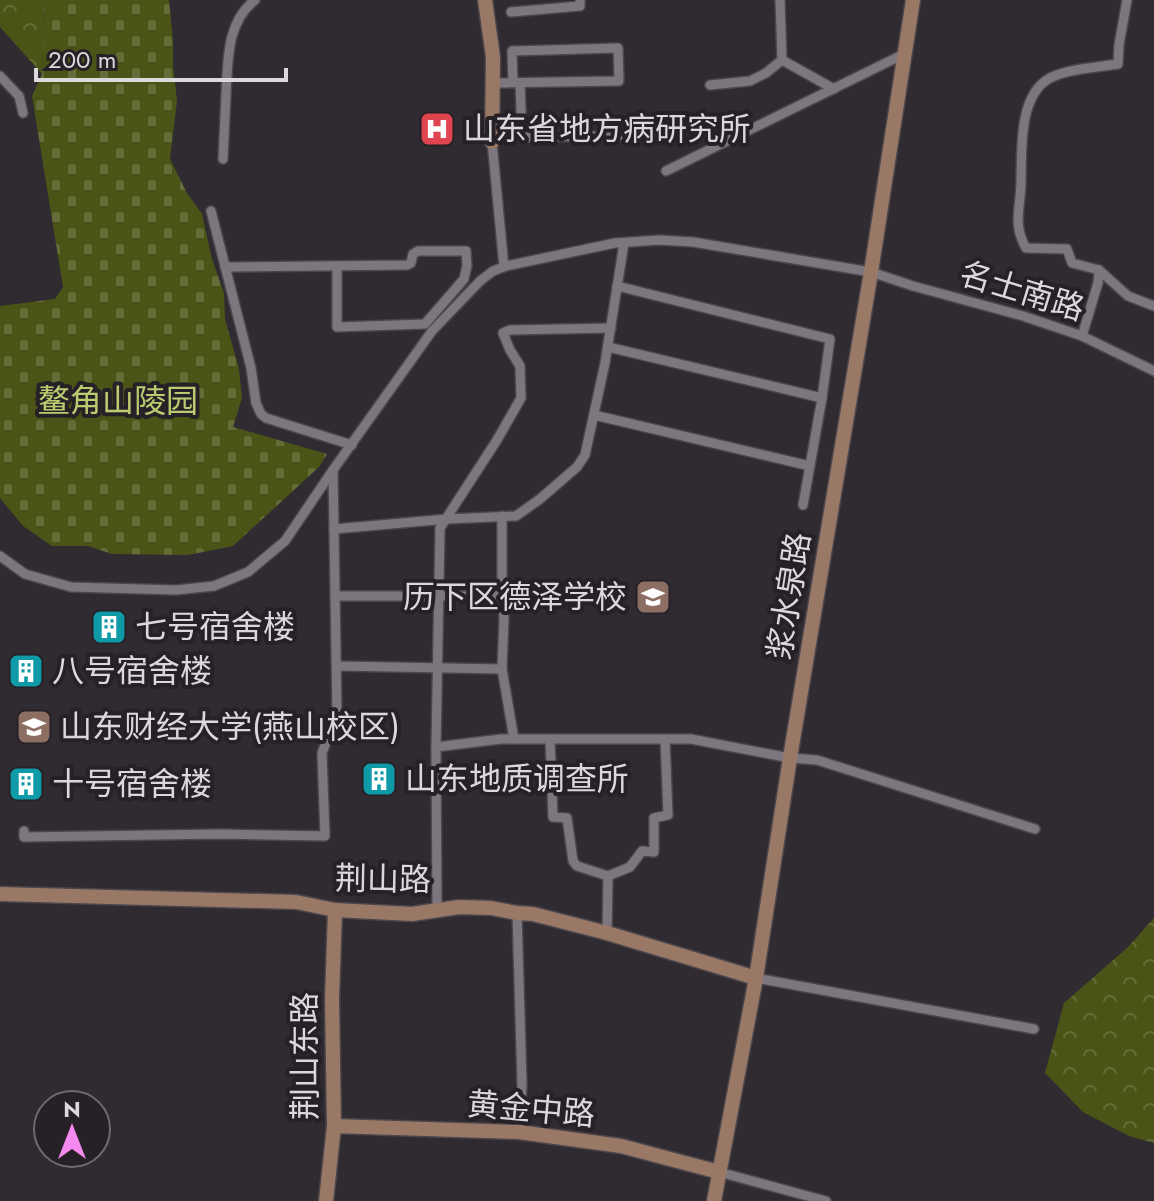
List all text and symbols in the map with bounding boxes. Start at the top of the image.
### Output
scale bar [36,32,286,82]
text: 200 m [48,42,116,77]
place label: 山东省地方病研究所 [463,106,751,152]
hospital icon: 山东省地方病研究所 [418,110,456,148]
street label: 名士南路 [954,250,1090,332]
park label: 鳌角山陵园 [38,378,198,424]
street label: 浆水泉路 [756,529,822,663]
place label: 历下区德泽学校 [403,574,627,620]
school or university icon: 历下区德泽学校 [634,578,672,616]
place label: 七号宿舍楼 [135,604,295,650]
building icon: 七号宿舍楼 [90,608,128,646]
place label: 八号宿舍楼 [52,648,212,694]
building icon: 八号宿舍楼 [7,652,45,690]
place label: 山东财经大学(燕山校区) [60,704,400,750]
school or university icon: 山东财经大学(燕山校区) [15,708,53,746]
place label: 山东地质调查所 [405,756,629,802]
building icon: 山东地质调查所 [360,760,398,798]
place label: 十号宿舍楼 [52,761,212,807]
building icon: 十号宿舍楼 [7,765,45,803]
street label: 荆山路 [335,855,431,903]
street label: 荆山东路 [282,992,328,1120]
street label: 黄金中路 [465,1081,597,1137]
north arrow [32,1089,112,1169]
text: N [63,1093,81,1125]

